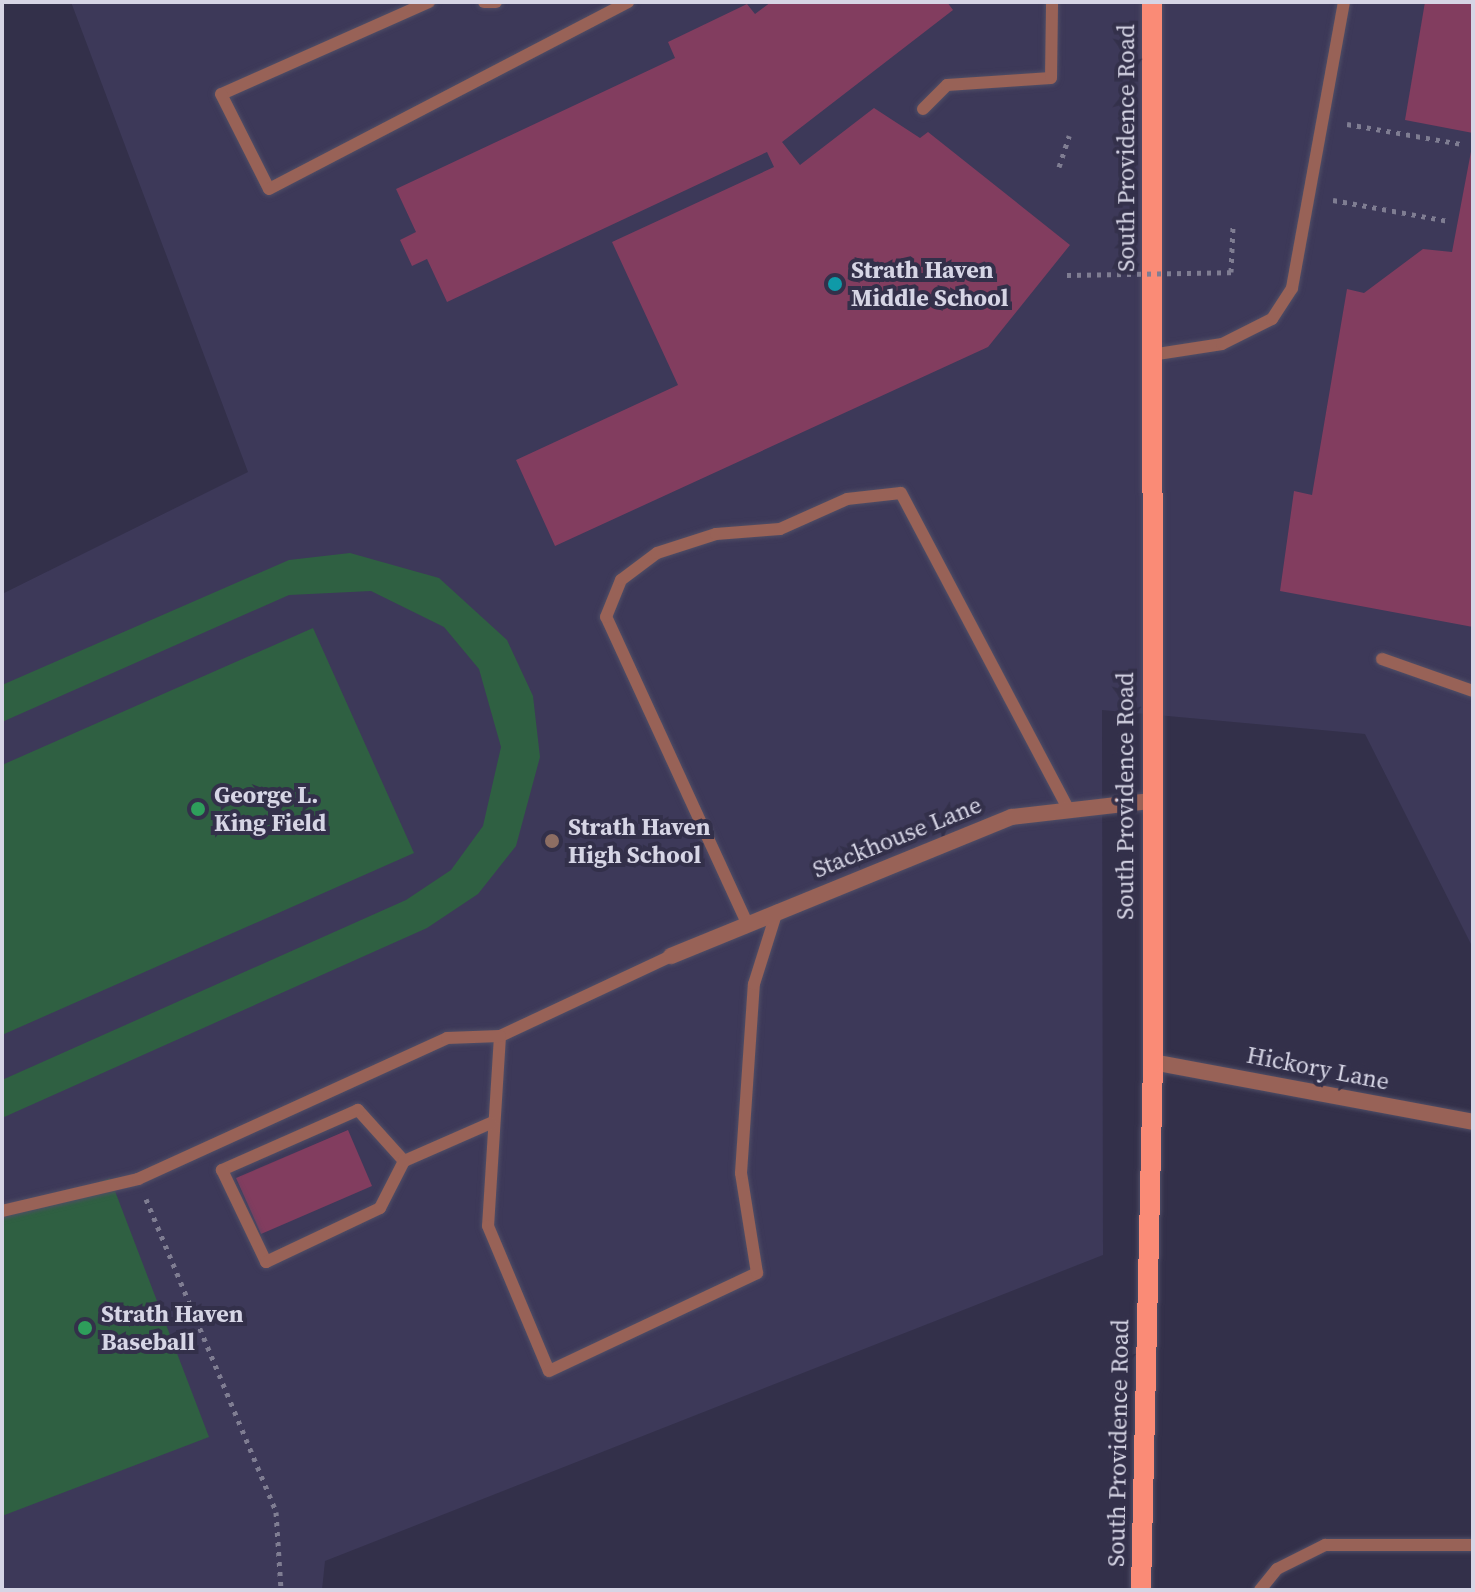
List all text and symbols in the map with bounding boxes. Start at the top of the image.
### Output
street label: South Providence Road [1112,24,1140,272]
place label: Strath Haven Middle School [851,256,1008,312]
marker: Strath Haven Middle School [826,275,844,293]
street label: South Providence Road [1111,672,1139,920]
place label: George L. King Field [214,781,326,837]
street label: Stackhouse Lane [808,790,986,884]
marker: George L. King Field [189,800,207,818]
place label: Strath Haven High School [568,813,711,869]
marker: Strath Haven High School [543,832,561,850]
street label: Hickory Lane [1244,1040,1392,1096]
place label: Strath Haven Baseball [101,1300,244,1356]
marker: Strath Haven Baseball [76,1319,94,1337]
street label: South Providence Road [1101,1319,1135,1567]

